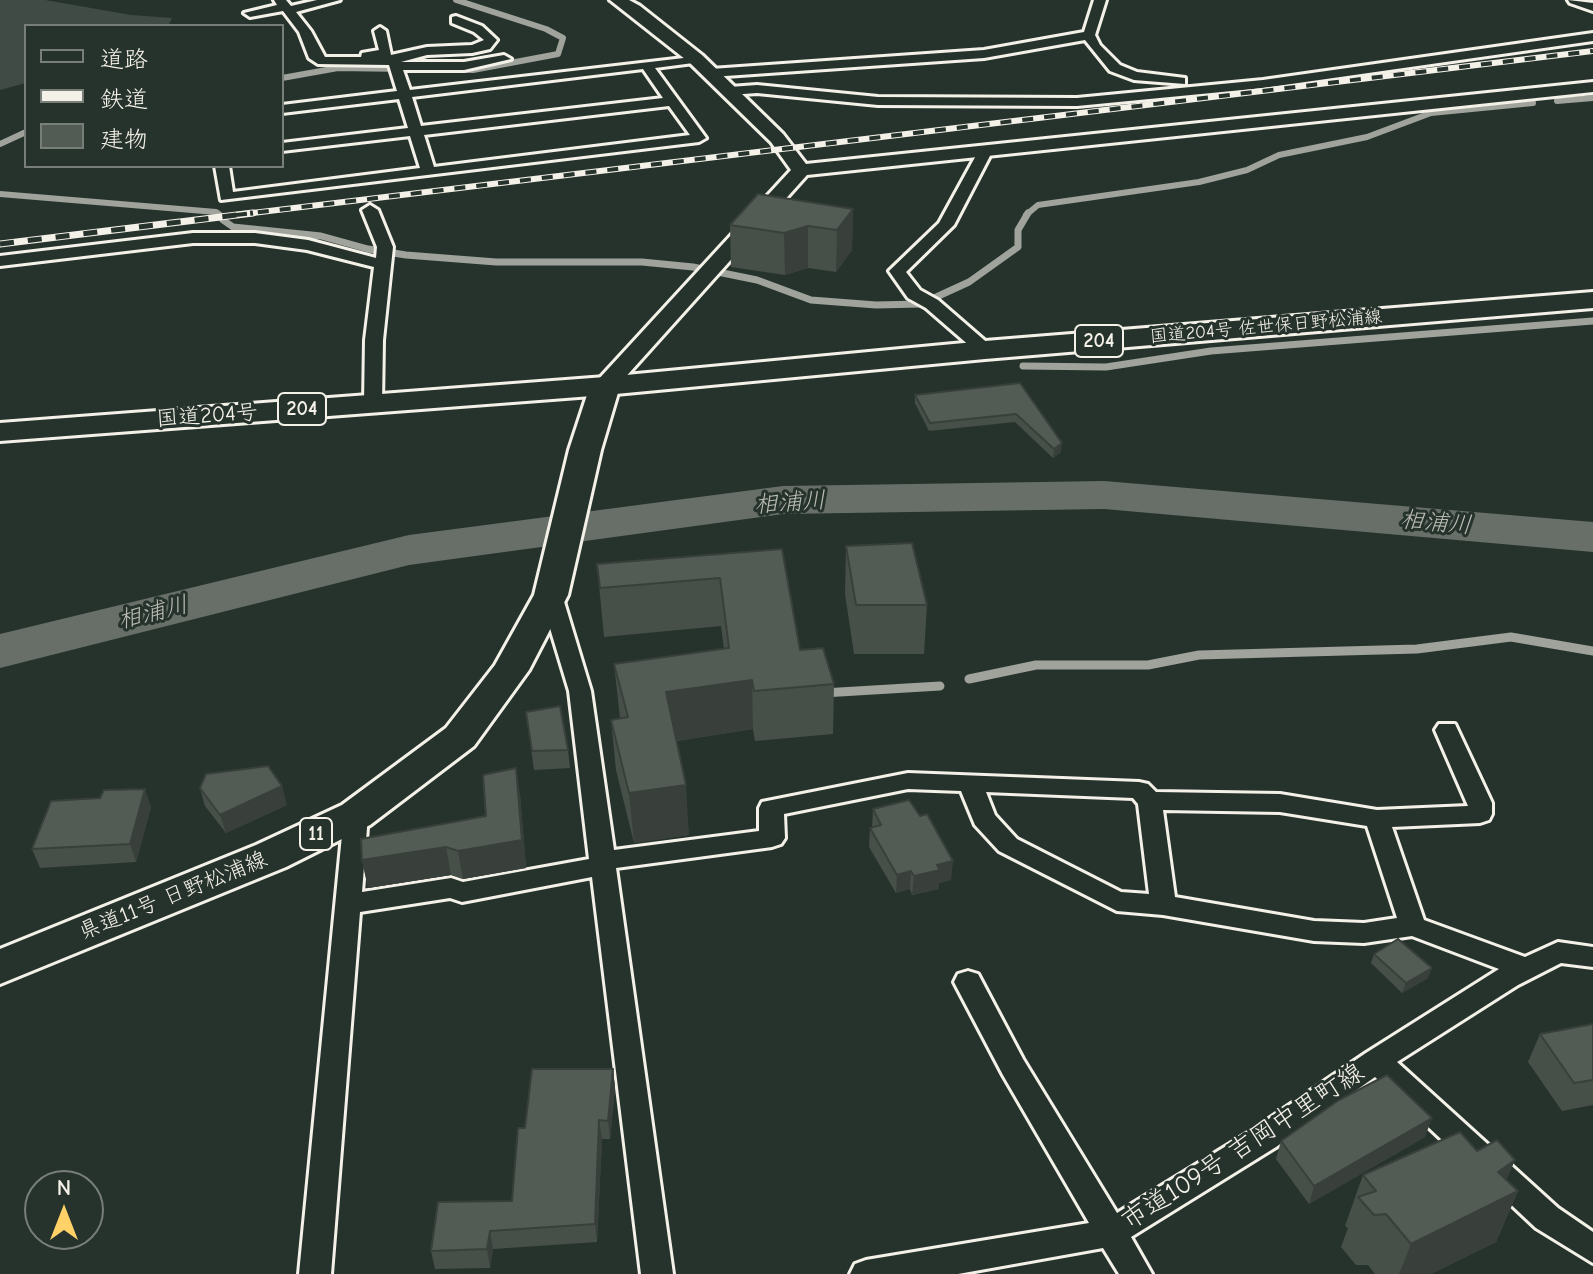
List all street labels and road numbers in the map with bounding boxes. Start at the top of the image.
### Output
street label: 国道204号 佐世保日野松浦線 [1149,306,1383,348]
road number: 204 [1075,325,1123,357]
road number: 204 [278,393,326,425]
street label: 国道204号 [155,399,259,433]
road number: 11 [300,818,332,850]
street label: 県道11号 日野松浦線 [75,846,271,946]
street label: 市道109号 吉岡中里町線 [1116,1057,1370,1237]

